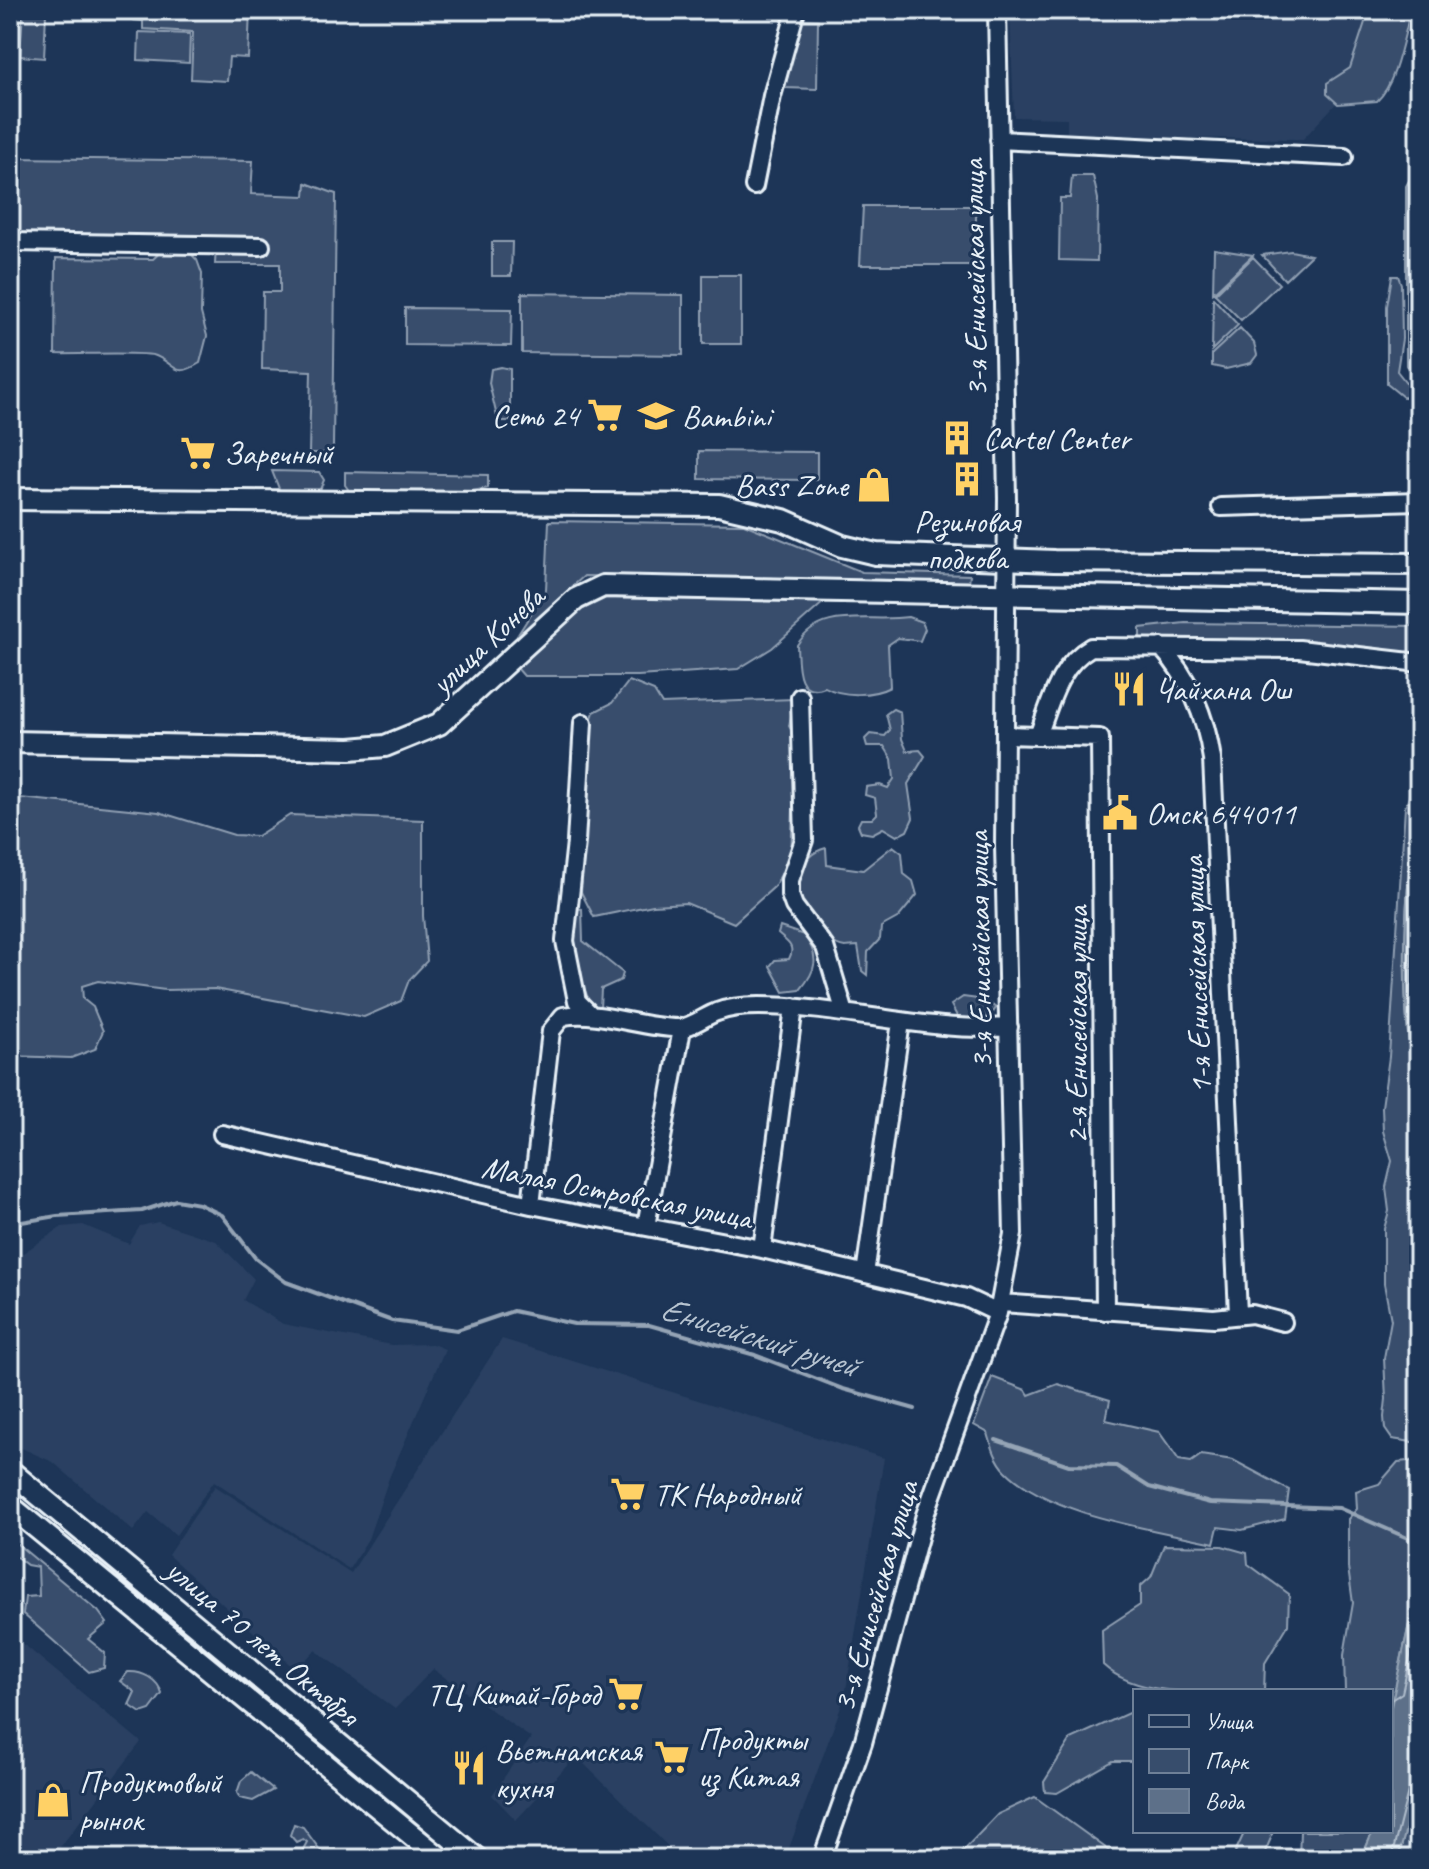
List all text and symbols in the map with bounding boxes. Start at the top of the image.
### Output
street label: 3-я Енисейская улица [952,156,997,397]
place label: Сеть 24 [492,395,583,436]
supermarket icon: Сеть 24 [586,396,624,434]
place label: Bambini [682,396,775,437]
school or university icon: Bambini [637,397,675,435]
place label: Cartel Center [983,418,1133,459]
building icon: Cartel Center [938,419,976,457]
place label: Заречный [224,433,335,474]
supermarket icon: Заречный [179,434,217,472]
building icon: Резиновая подкова [948,460,986,498]
place label: Bass Zone [735,465,851,506]
shop icon: Bass Zone [855,466,893,504]
place label: Резиновая подкова [914,501,1022,579]
street label: улица Конева [420,575,555,705]
place label: Чайхана Ош [1155,669,1293,710]
restaurant icon: Чайхана Ош [1110,670,1148,708]
place label: Омск 644011 [1146,793,1297,834]
public building icon: Омск 644011 [1101,794,1139,832]
street label: 3-я Енисейская улица [957,828,1002,1069]
street label: 1-я Енисейская улица [1172,853,1221,1095]
street label: 2-я Енисейская улица [1056,904,1097,1144]
street label: Малая Островская улица [478,1146,758,1239]
water label: Енисейский ручей [656,1286,869,1389]
place label: ТК Народный [654,1474,803,1515]
street label: 3-я Енисейская улица [823,1474,929,1716]
supermarket icon: ТК Народный [609,1475,647,1513]
street label: улица 70 лет Октября [156,1548,369,1737]
place label: ТЦ Китай-Город [427,1674,603,1715]
supermarket icon: ТЦ Китай-Город [607,1675,645,1713]
legend [1133,1689,1393,1833]
text: Улица [1205,1706,1254,1736]
place label: Продукты из Китая [698,1719,809,1797]
place label: Вьетнамская кухня [495,1730,644,1808]
supermarket icon: Продукты из Китая [653,1738,691,1776]
text: Парк [1205,1746,1250,1776]
restaurant icon: Вьетнамская кухня [450,1749,488,1787]
place label: Продуктовый рынок [79,1762,223,1840]
shop icon: Продуктовый рынок [34,1781,72,1819]
text: Вода [1205,1786,1245,1816]

